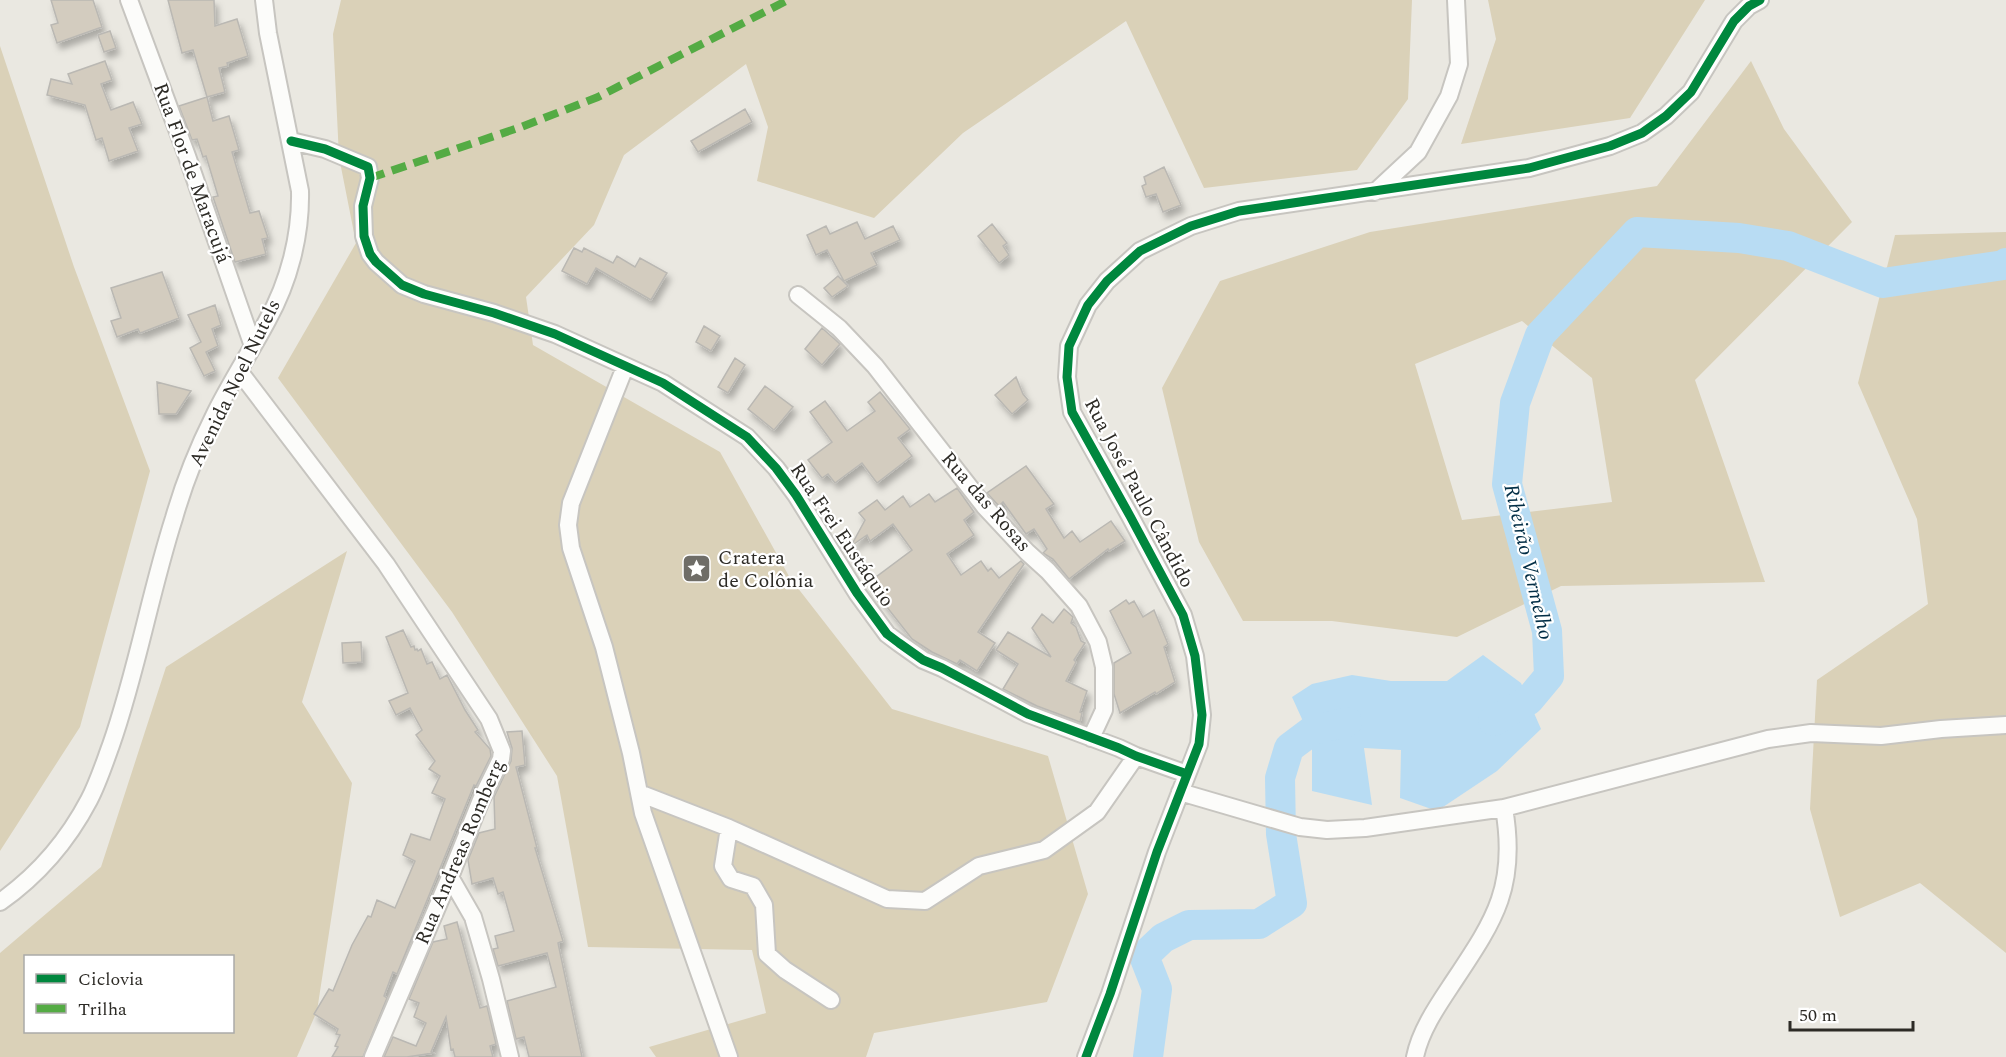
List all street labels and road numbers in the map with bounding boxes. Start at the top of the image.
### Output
street label: Rua Flor de Maracujá [145,78,239,268]
street label: Avenida Noel Nutels [181,294,289,472]
street label: Rua José Paulo Cândido [1076,393,1202,593]
street label: Rua das Rosas [934,445,1038,559]
street label: Rua Frei Eustáquio [782,457,902,613]
street label: Rua Andreas Romberg [407,755,513,949]

